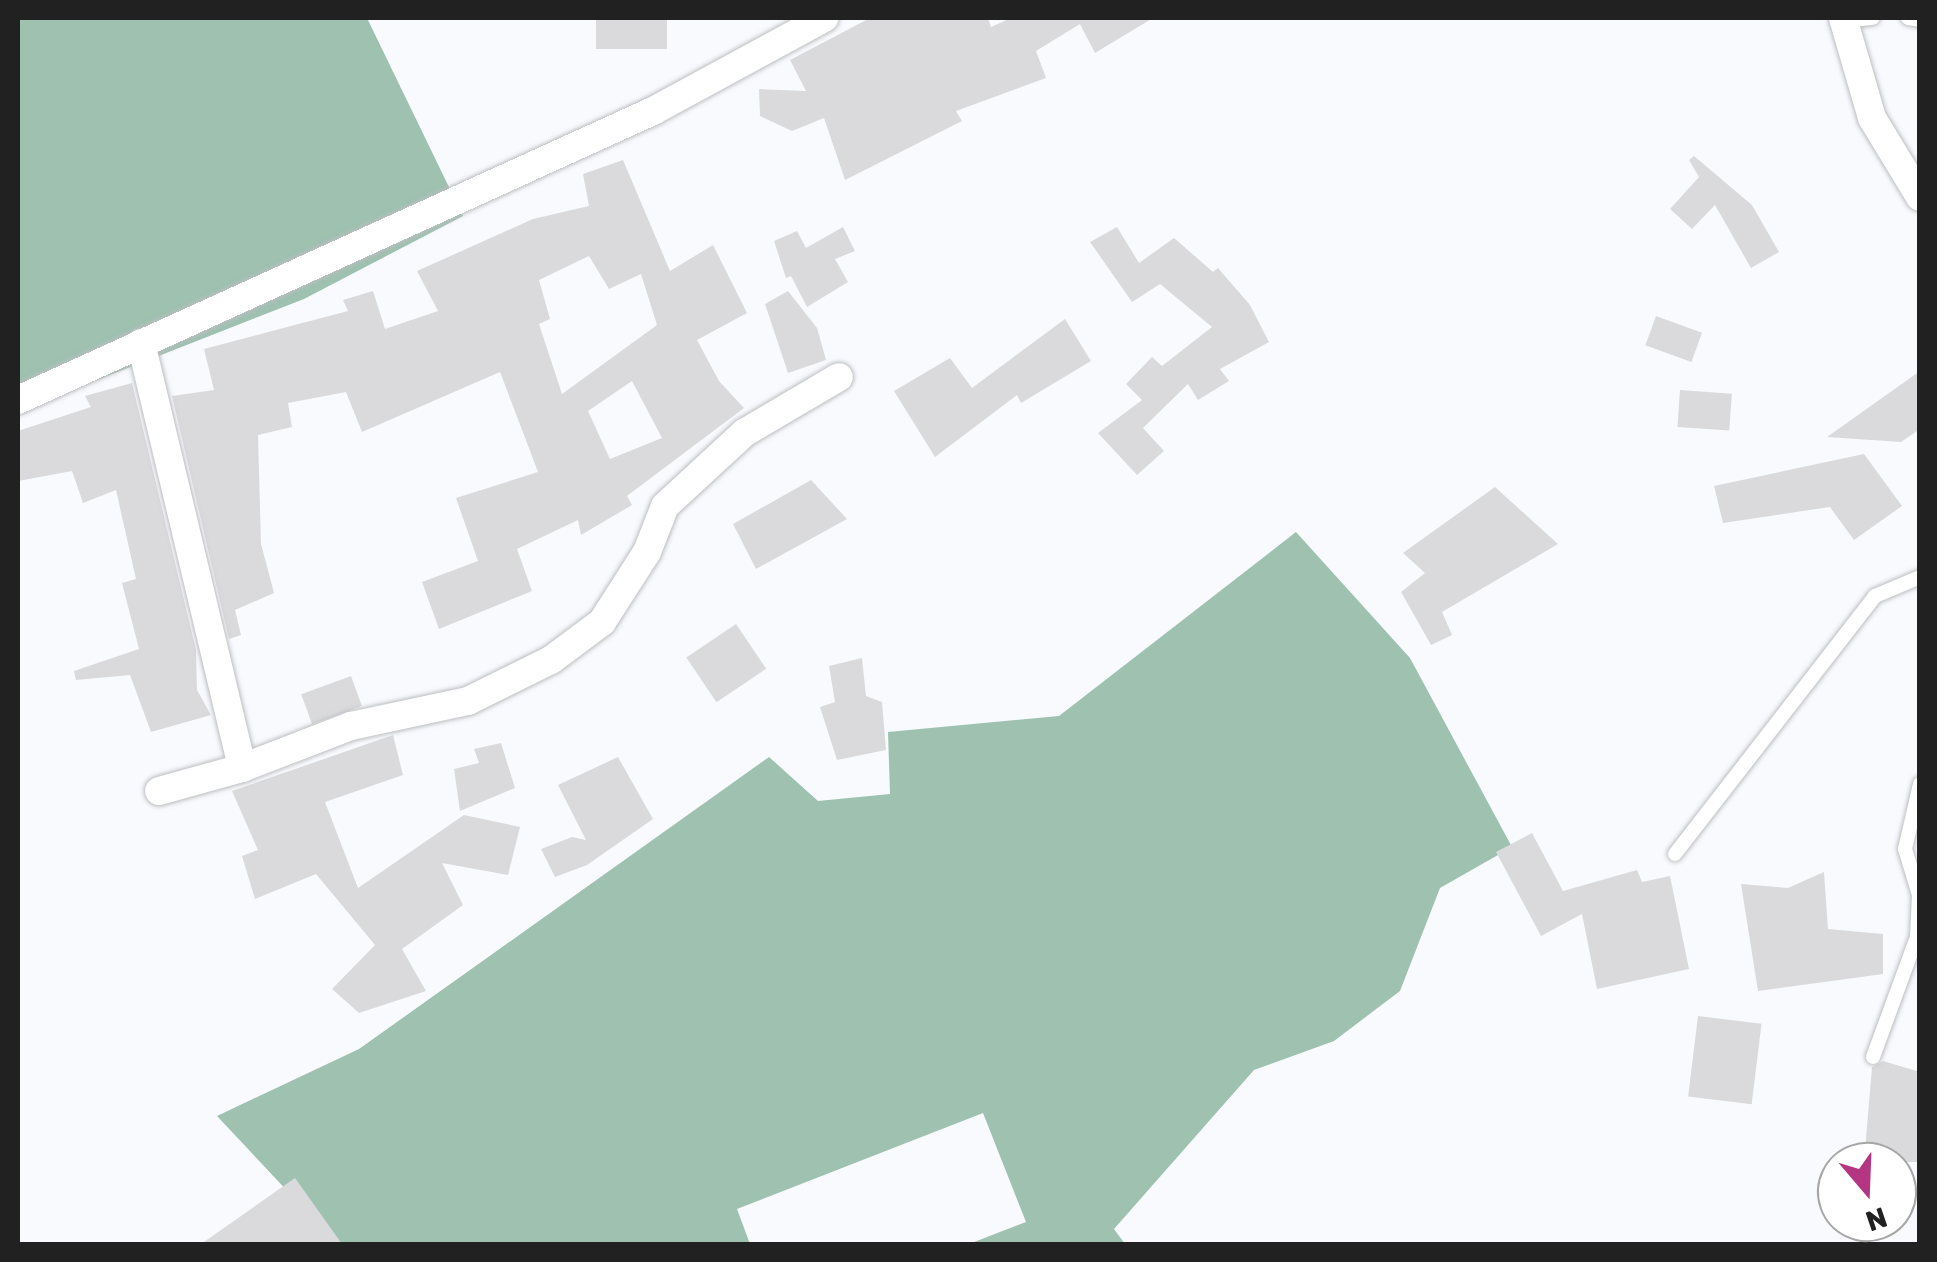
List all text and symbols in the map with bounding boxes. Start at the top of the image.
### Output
north arrow [1817,1142,1917,1242]
text: N [1861,1200,1891,1238]

